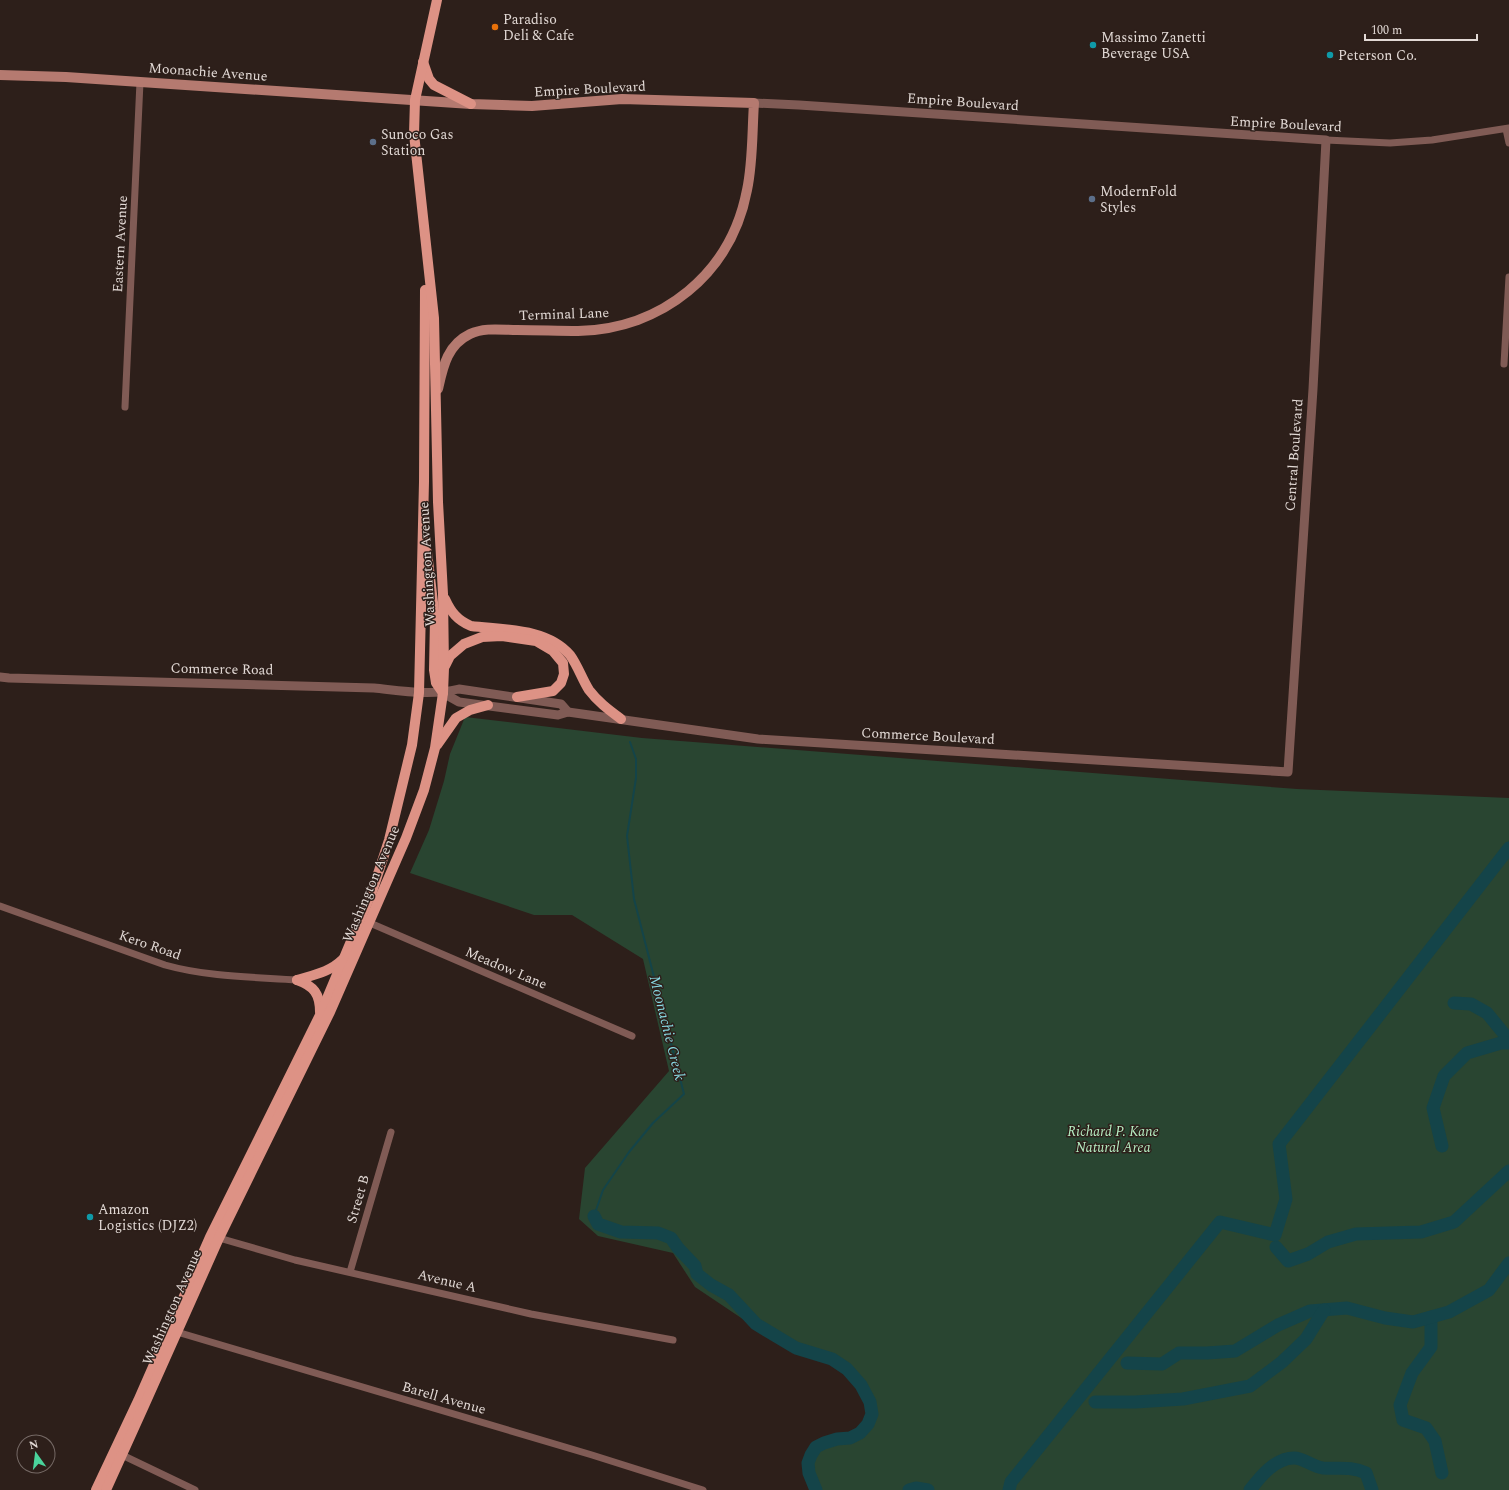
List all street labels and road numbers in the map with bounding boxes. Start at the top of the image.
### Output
street label: Moonachie Avenue [148,57,268,87]
street label: Empire Boulevard [534,76,647,102]
street label: Empire Boulevard [906,88,1020,116]
street label: Empire Boulevard [1230,111,1343,137]
street label: Eastern Avenue [107,195,133,293]
street label: Terminal Lane [518,302,610,326]
street label: Central Boulevard [1280,398,1308,512]
street label: Washington Avenue [413,501,441,627]
street label: Commerce Road [170,658,274,680]
street label: Commerce Boulevard [861,722,995,750]
street label: Washington Avenue [337,822,405,946]
street label: Kero Road [116,925,184,966]
street label: Meadow Lane [462,941,550,995]
street label: Street B [341,1172,375,1226]
street label: Washington Avenue [137,1245,207,1368]
street label: Avenue A [415,1264,479,1298]
street label: Barell Avenue [400,1376,489,1420]

